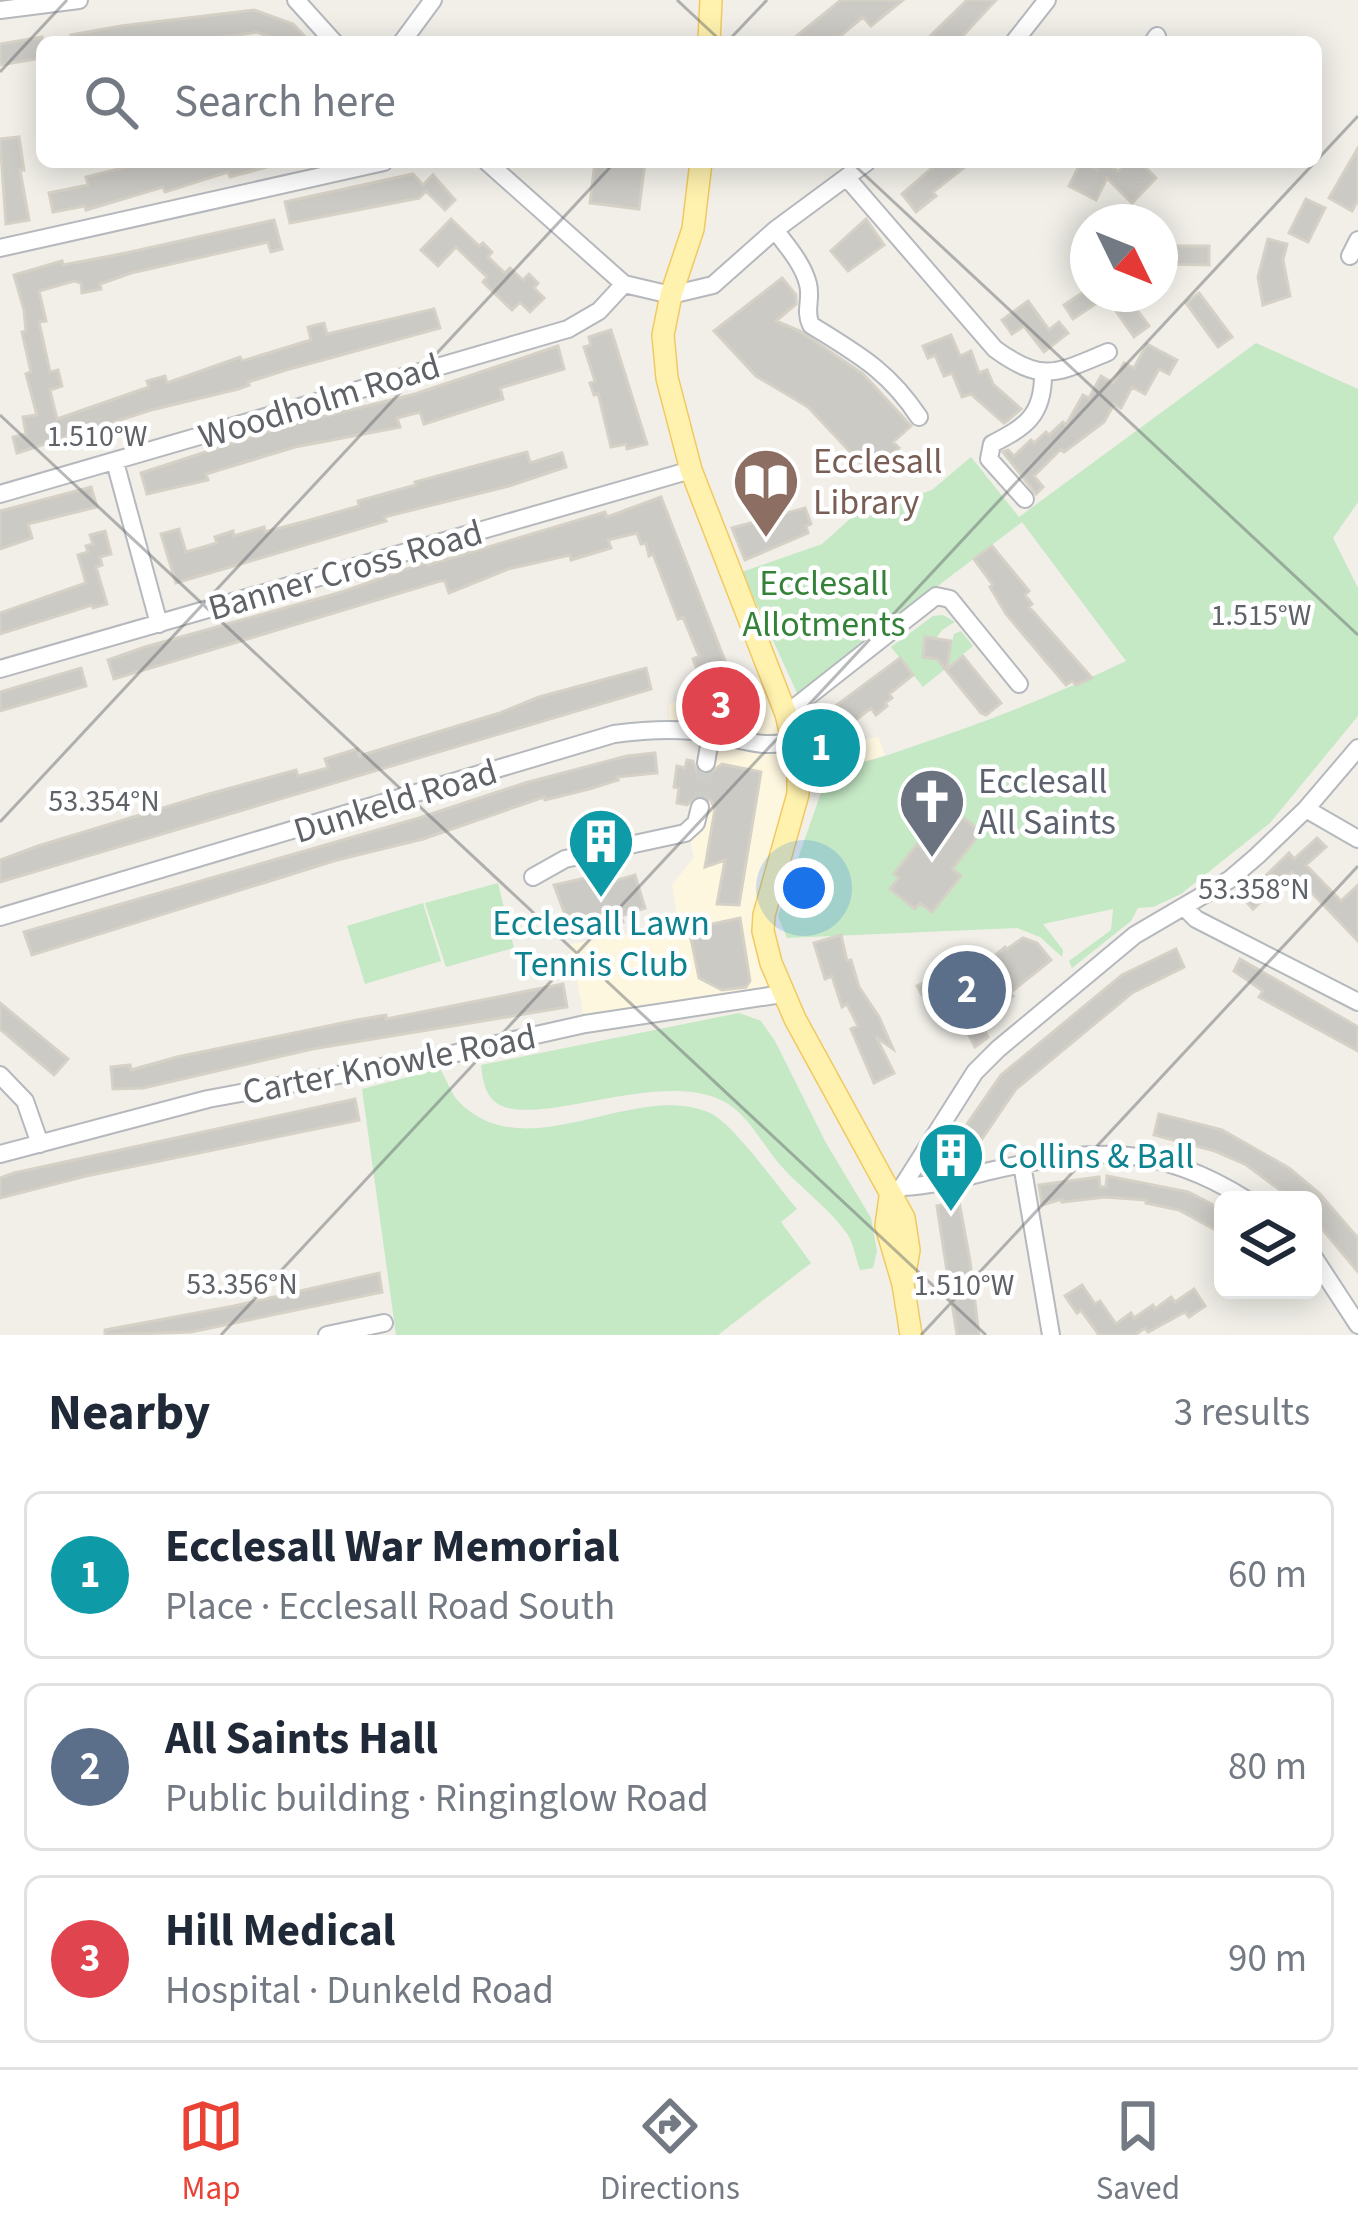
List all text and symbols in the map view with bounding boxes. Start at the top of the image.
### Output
search box [36,36,1322,168]
icon: search [78,69,144,135]
text: Search here [174,70,396,134]
north arrow [1070,204,1178,312]
street label: Woodholm Road [192,341,446,462]
text: 1.510°W [47,415,147,458]
place label: Ecclesall Library [813,436,942,528]
library icon: Ecclesall Library [731,446,801,540]
street label: Banner Cross Road [202,507,488,634]
park label: Ecclesall Allotments [742,558,906,650]
text: 1.515°W [1211,594,1311,637]
pin: 3 [682,661,760,751]
pin: 1 [782,703,860,793]
street label: Dunkeld Road [288,746,503,857]
place label: Ecclesall All Saints [978,756,1116,848]
church icon: Ecclesall All Saints [897,766,967,860]
text: 53.354°N [48,780,160,823]
building icon: Ecclesall Lawn Tennis Club [566,806,636,900]
your location [774,858,834,918]
text: 53.358°N [1198,868,1310,911]
place label: Ecclesall Lawn Tennis Club [492,898,710,990]
pin: 2 [928,945,1006,1035]
street label: Carter Knowle Road [238,1011,540,1118]
building icon: Collins & Ball [916,1120,986,1214]
place label: Collins & Ball [998,1131,1194,1182]
map controls [1214,1191,1322,1299]
button: layers [1214,1191,1322,1299]
text: 53.356°N [186,1263,298,1306]
text: 1.510°W [914,1264,1014,1307]
text: Nearby [48,1377,210,1449]
text: 3 results [1174,1385,1310,1441]
text: Ecclesall War Memorial [165,1515,619,1579]
text: 1 [80,1547,100,1603]
text: 60 m [1228,1547,1307,1603]
text: Place · Ecclesall Road South [165,1579,615,1635]
text: All Saints Hall [165,1707,438,1771]
text: 2 [80,1739,100,1795]
text: 80 m [1228,1739,1307,1795]
text: Public building · Ringinglow Road [165,1771,709,1827]
text: Hill Medical [165,1899,396,1963]
text: 3 [80,1931,100,1987]
text: 90 m [1228,1931,1307,1987]
text: Hospital · Dunkeld Road [165,1963,554,2019]
tab: Map [178,2093,244,2212]
tab: Directions [600,2093,740,2212]
tab: Saved [1096,2093,1180,2212]

